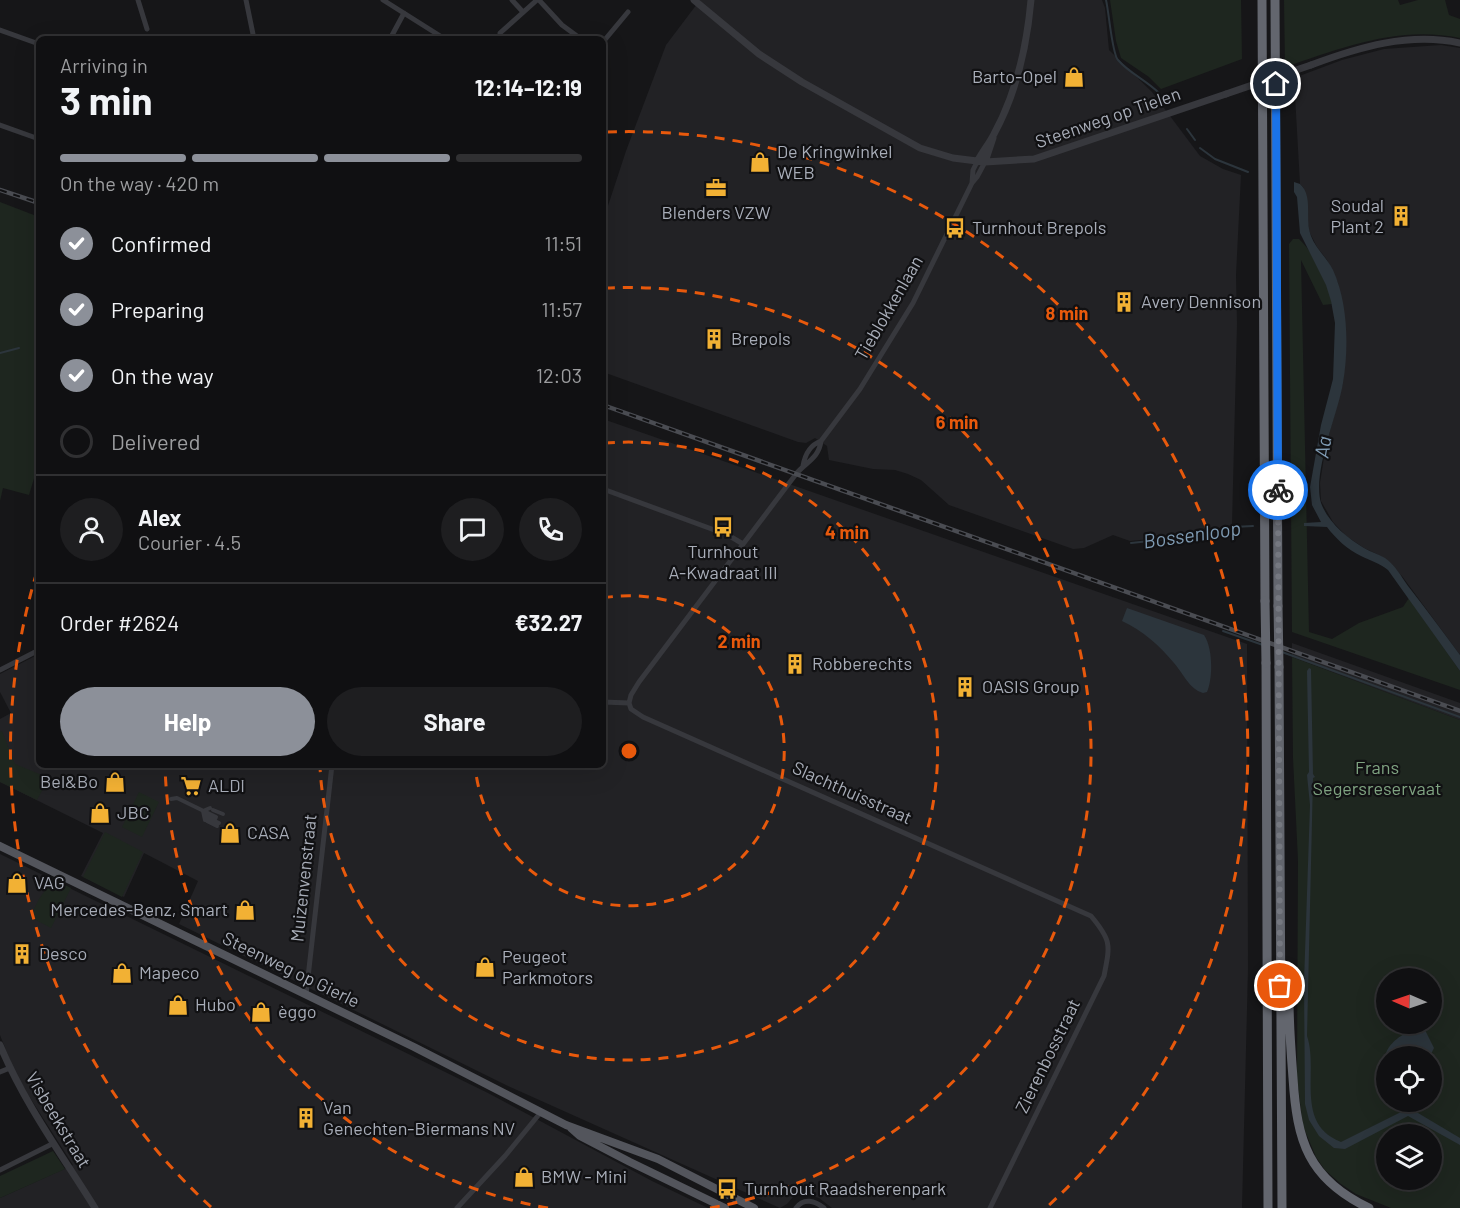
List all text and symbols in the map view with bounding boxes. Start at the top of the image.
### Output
text: Arriving in [60,53,148,77]
pin [1250,58,1301,109]
place label: Barto-Opel [972,65,1057,87]
shop icon: Barto-Opel [1062,65,1086,89]
icon: home [1259,67,1292,100]
text: 12:14–12:19 [475,74,582,100]
text: 3 min [60,76,153,123]
street label: Steenweg op Tielen [1032,82,1183,152]
place label: De Kringwinkel WEB [777,140,892,183]
shop icon: De Kringwinkel WEB [748,150,772,174]
text: On the way · 420 m [60,171,219,195]
office icon: Blenders VZW [704,176,728,200]
place label: Soudal Plant 2 [1331,194,1384,237]
place label: Blenders VZW [661,201,771,223]
building icon: Soudal Plant 2 [1389,204,1413,228]
bus stop icon: Turnhout Brepols [943,216,967,240]
place label: Turnhout Brepols [972,216,1106,238]
icon: check [60,227,93,260]
text: Confirmed [111,230,211,256]
text: 11:51 [544,231,582,255]
street label: Tieblokkenlaan [849,251,927,364]
building icon: Avery Dennison [1112,290,1136,314]
place label: Avery Dennison [1141,290,1261,312]
icon: check [60,293,93,326]
text: Preparing [111,296,204,322]
text: 11:57 [541,297,582,321]
text: 8 min [1046,302,1088,324]
building icon: Brepols [702,327,726,351]
place label: Brepols [731,327,791,349]
icon: check [60,359,93,392]
text: On the way [111,362,214,388]
text: 12:03 [536,363,582,387]
text: 6 min [936,411,978,433]
text: Delivered [111,428,200,454]
water label: Aa [1308,434,1336,460]
courier [1248,460,1308,520]
icon: bike [1262,474,1295,507]
button: person [60,498,123,561]
button: chat [441,498,504,561]
button: phone [519,498,582,561]
text: Alex [138,504,181,530]
bus stop icon: Turnhout A-Kwadraat III [711,515,735,539]
water label: Bossenloop [1142,515,1242,553]
text: 4 min [825,521,869,543]
text: Courier · 4.5 [138,530,241,554]
place label: Turnhout A-Kwadraat III [668,540,778,583]
text: Order #2624 [60,609,179,635]
text: €32.27 [515,609,582,635]
text: 2 min [717,630,761,652]
building icon: Robberechts [783,652,807,676]
place label: Robberechts [812,652,912,674]
building icon: OASIS Group [953,675,977,699]
place label: OASIS Group [982,675,1080,697]
button: Help [60,687,315,756]
button: Share [327,687,582,756]
centre of rings [619,741,639,761]
street label: Slachthuisstraat [789,756,916,828]
park label: Frans Segersreservaat [1313,756,1441,799]
place label: Bel&Bo [40,770,98,792]
shop icon: Bel&Bo [103,770,127,794]
supermarket icon: ALDI [179,774,203,798]
place label: ALDI [208,774,245,796]
shop icon: JBC [88,801,112,825]
place label: JBC [117,801,150,823]
street label: Muizenvenstraat [285,813,321,943]
shop icon: CASA [218,821,242,845]
place label: CASA [247,821,290,843]
shop icon: VAG [5,871,29,895]
place label: VAG [34,871,65,893]
place label: Mercedes-Benz, Smart [50,898,228,920]
shop icon: Mercedes-Benz, Smart [233,898,257,922]
street label: Steenweg op Gierle [219,926,364,1012]
building icon: Desco [10,942,34,966]
place label: Desco [39,942,87,964]
place label: Peugeot Parkmotors [502,945,593,988]
shop icon: Peugeot Parkmotors [473,955,497,979]
pin [1254,960,1305,1011]
shop icon: Mapeco [110,961,134,985]
place label: Mapeco [139,961,200,983]
north arrow [1376,968,1442,1034]
map controls [1376,968,1442,1190]
icon: bag [1263,969,1296,1002]
shop icon: Hubo [166,993,190,1017]
place label: Hubo [195,993,236,1015]
street label: Zierenbosstraat [1010,995,1084,1116]
shop icon: èggo [249,1000,273,1024]
place label: èggo [278,1000,317,1022]
button: locate [1376,1046,1442,1112]
street label: Visbeekstraat [22,1067,96,1172]
place label: Van Genechten-Biermans NV [323,1096,516,1139]
building icon: Van Genechten-Biermans NV [294,1106,318,1130]
button: layers [1376,1124,1442,1190]
shop icon: BMW - Mini [512,1165,536,1189]
place label: BMW - Mini [541,1165,627,1187]
bus stop icon: Turnhout Raadsherenpark [715,1177,739,1201]
place label: Turnhout Raadsherenpark [744,1177,946,1199]

